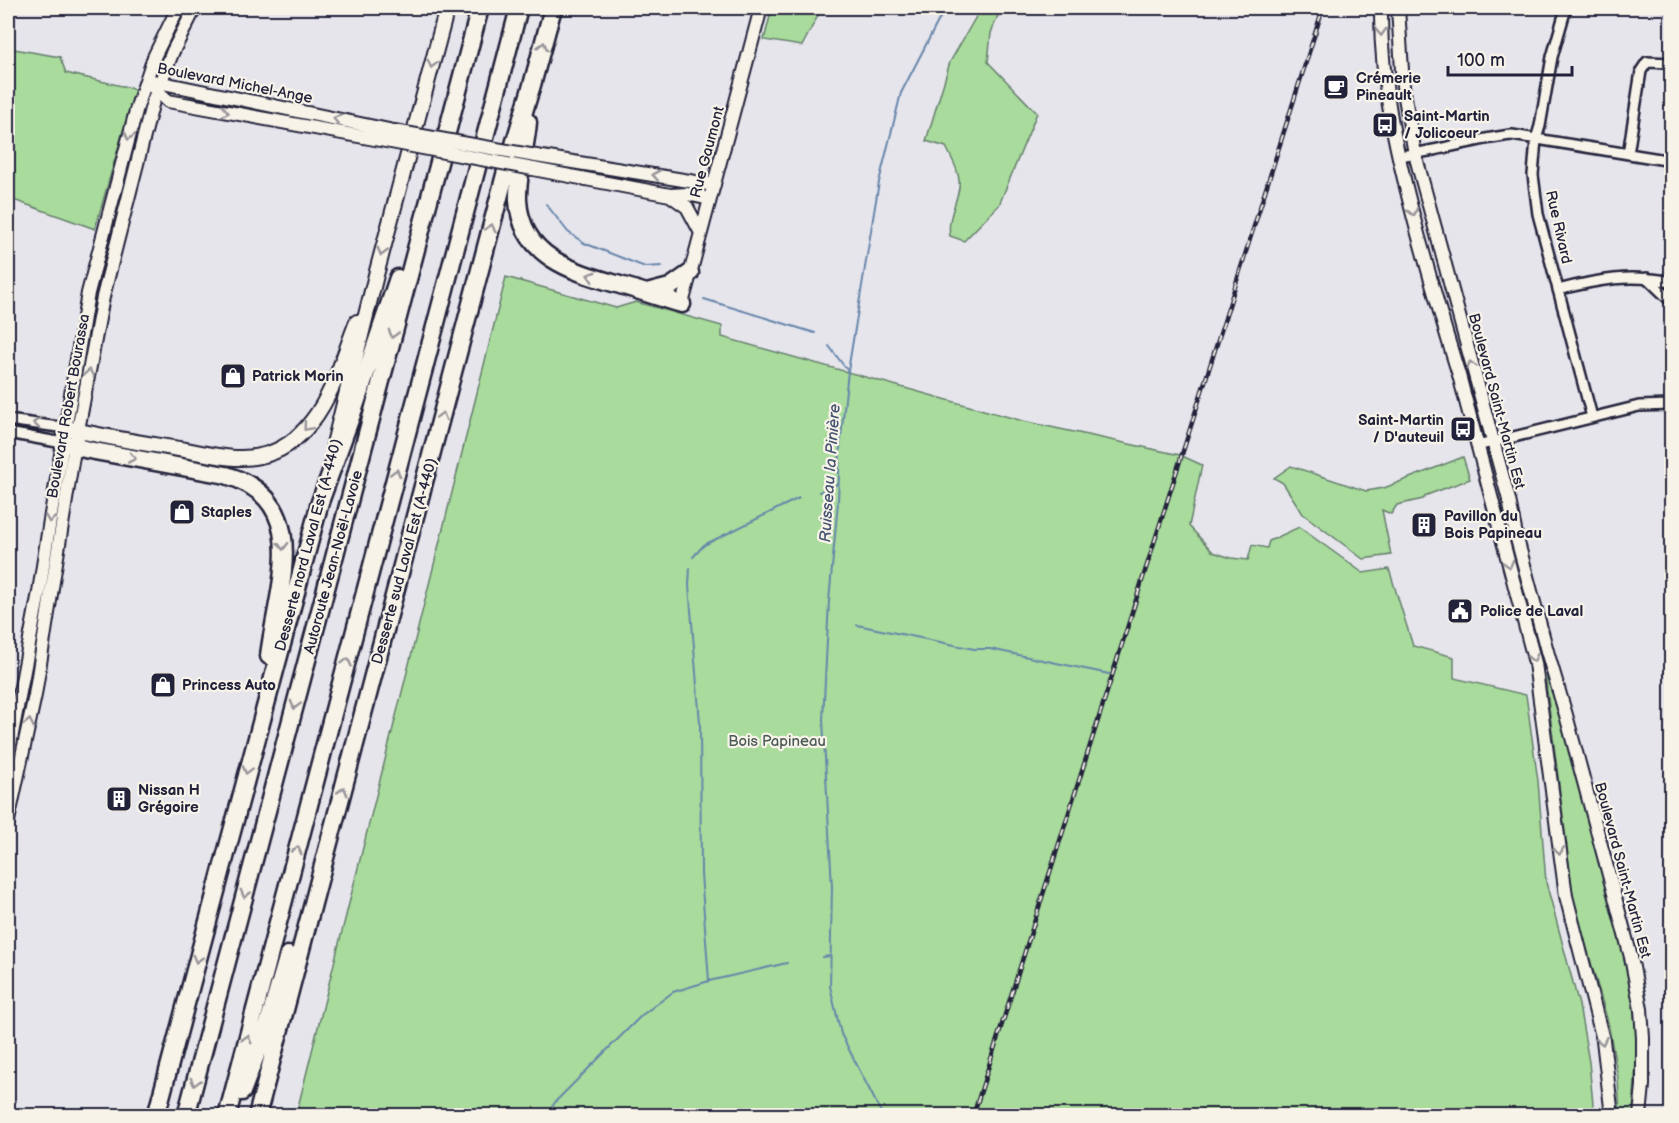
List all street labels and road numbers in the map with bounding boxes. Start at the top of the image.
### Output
street label: Boulevard Michel-Ange [156,59,314,108]
street label: Rue Gaumont [686,104,729,200]
street label: Rue Rivard [1541,189,1576,266]
street label: Boulevard Saint-Martin Est [1464,311,1529,491]
street label: Boulevard Robert Bourassa [43,312,94,500]
street label: Desserte nord Laval Est (A-440) [271,437,346,653]
street label: Desserte sud Laval Est (A-440) [368,456,441,666]
street label: Autoroute Jean-Noël-Lavoie [300,468,367,656]
street label: Boulevard Saint-Martin Est [1590,780,1655,960]

